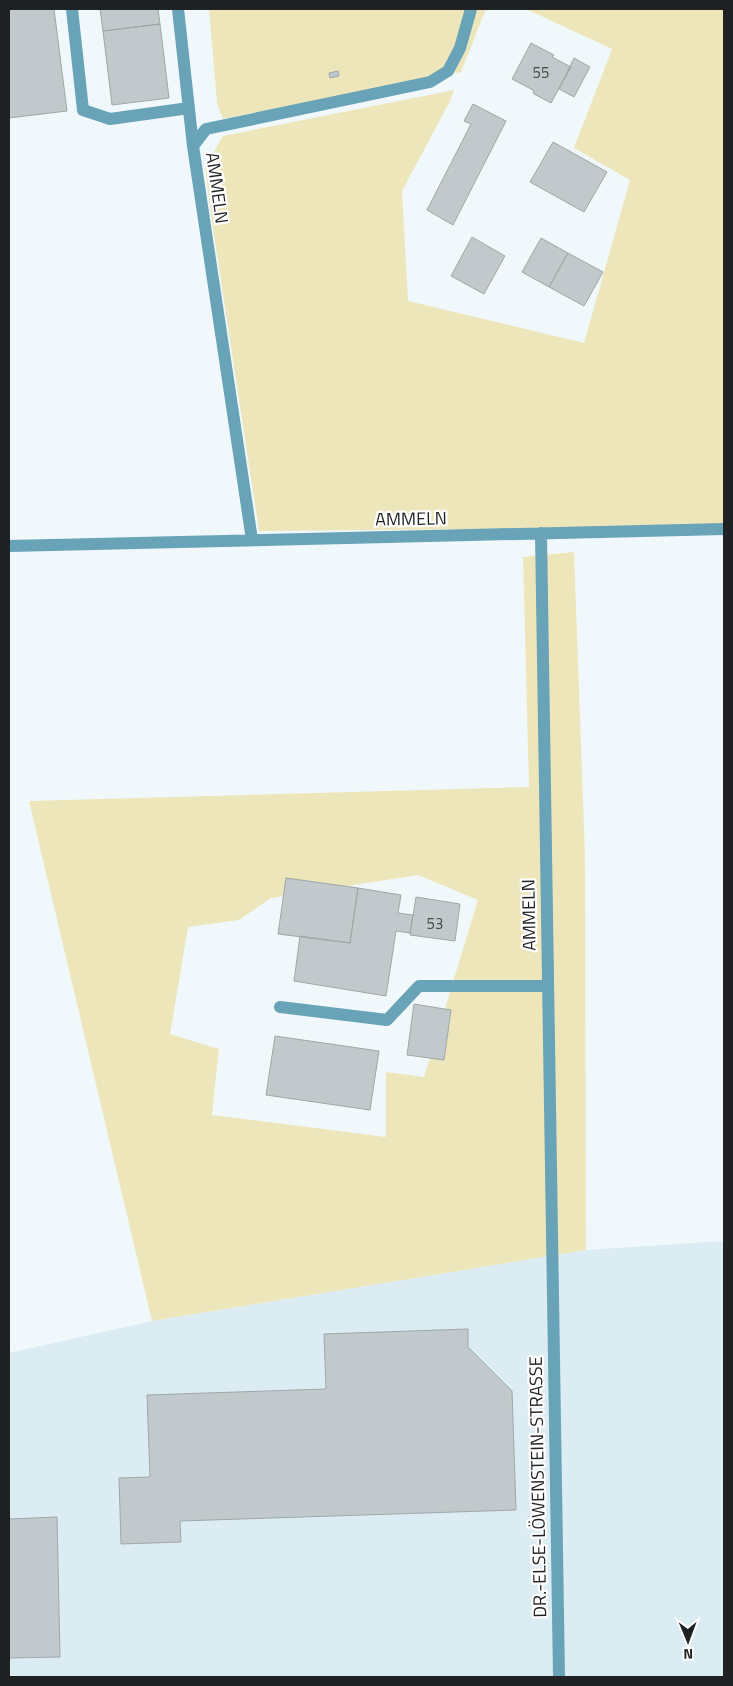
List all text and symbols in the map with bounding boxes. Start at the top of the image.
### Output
house number: 55 [533,61,549,84]
street label: AMMELN [199,151,236,225]
street label: AMMELN [375,504,447,533]
street label: AMMELN [514,879,543,951]
house number: 53 [427,912,443,935]
street label: DR.-ELSE-LÖWENSTEIN-STRASSE [522,1356,553,1618]
north arrow [663,1616,713,1666]
text: N [683,1644,693,1665]

